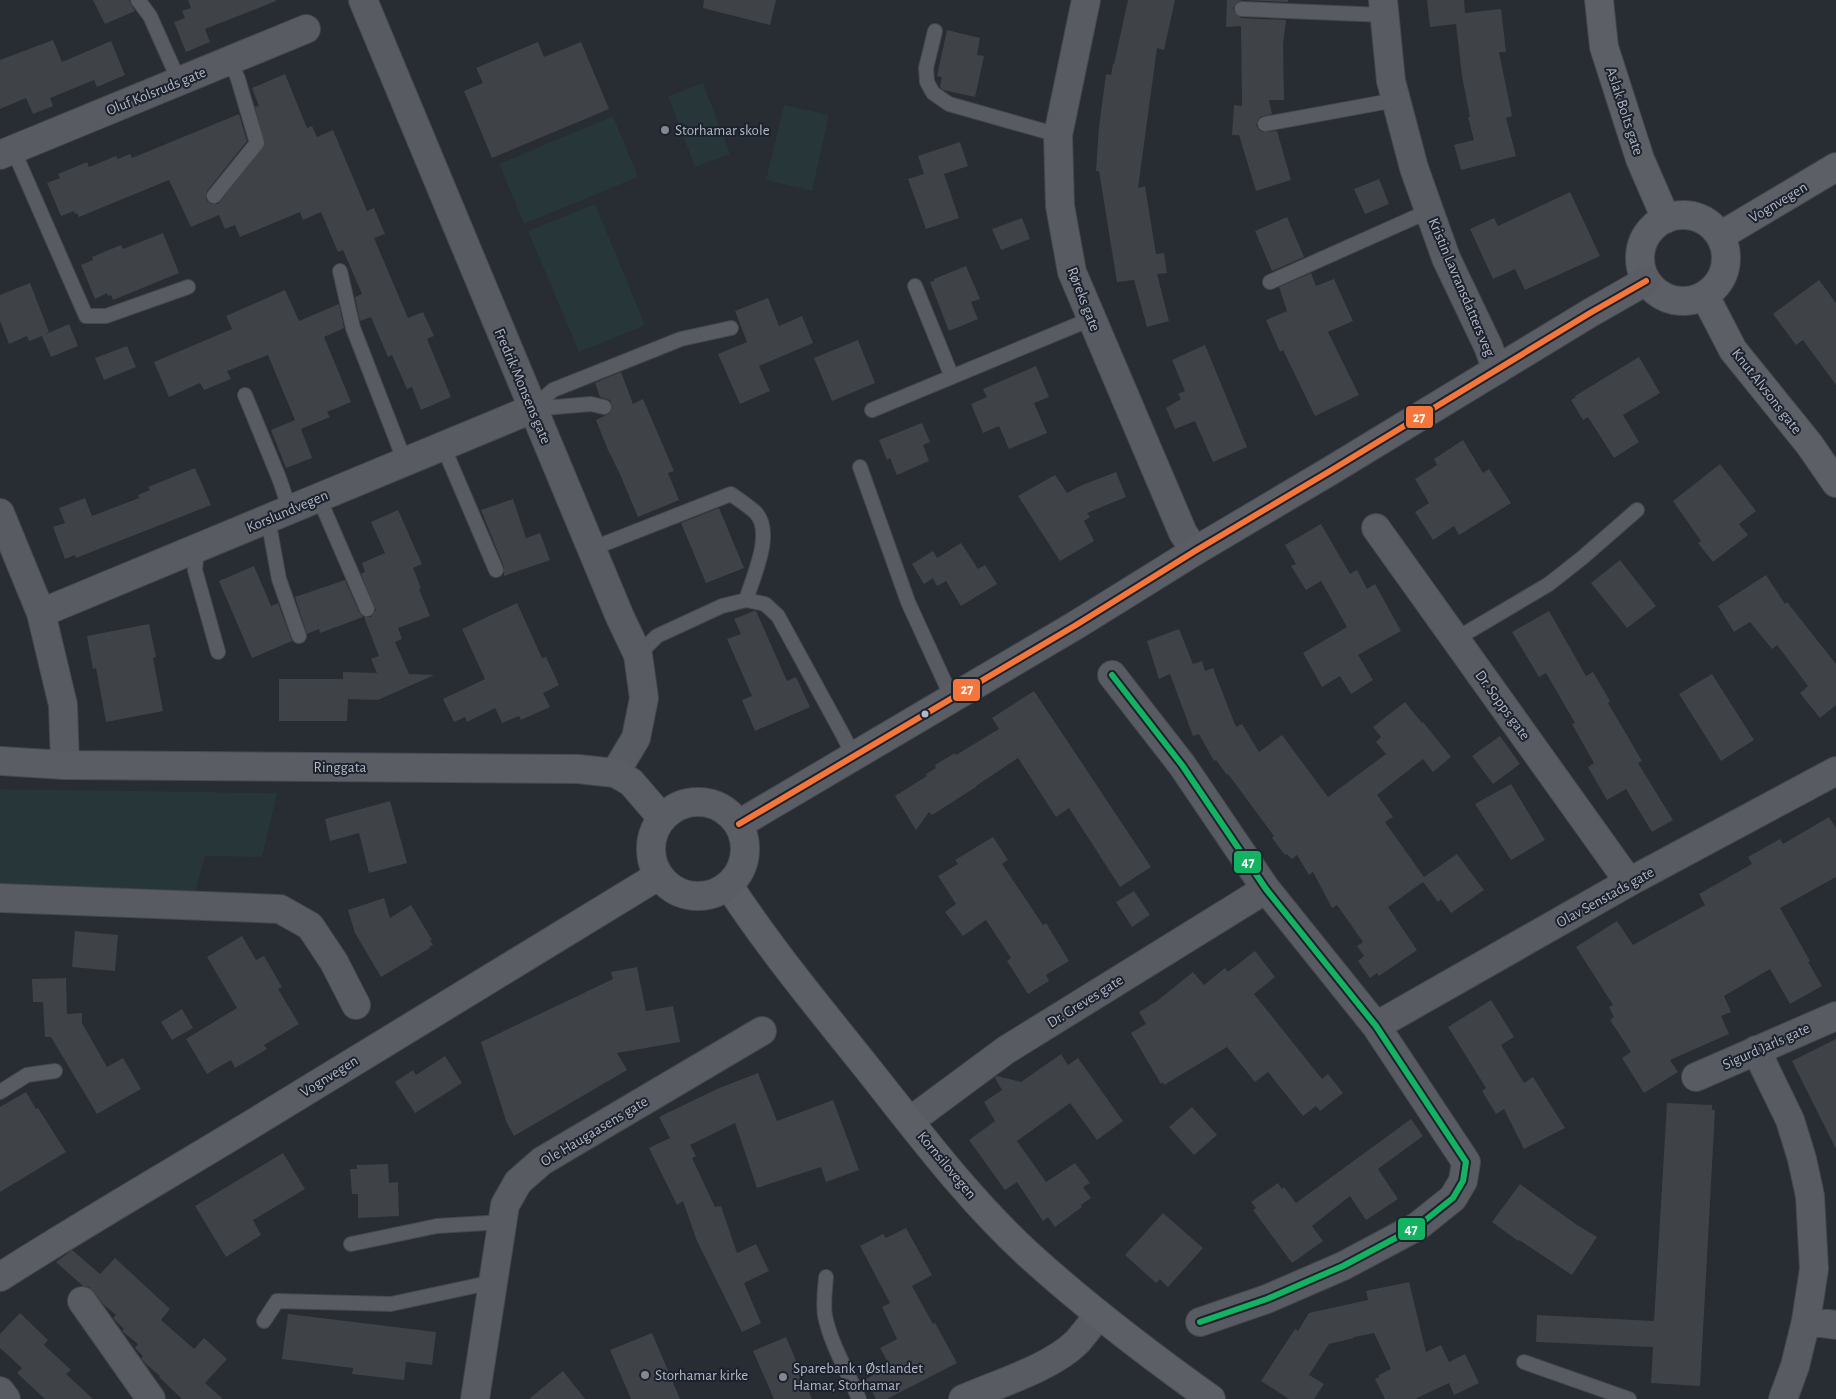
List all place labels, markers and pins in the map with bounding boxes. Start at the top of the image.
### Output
place label: Storhamar skole [675,123,770,138]
marker: Storhamar skole [659,124,671,136]
unlabelled marker [920,709,930,719]
place label: Sparebank 1 Østlandet Hamar, Storhamar [793,1361,923,1393]
place label: Storhamar kirke [655,1368,748,1383]
marker: Storhamar kirke [639,1369,651,1381]
marker: Sparebank 1 Østlandet Hamar, Storhamar [777,1371,789,1383]

